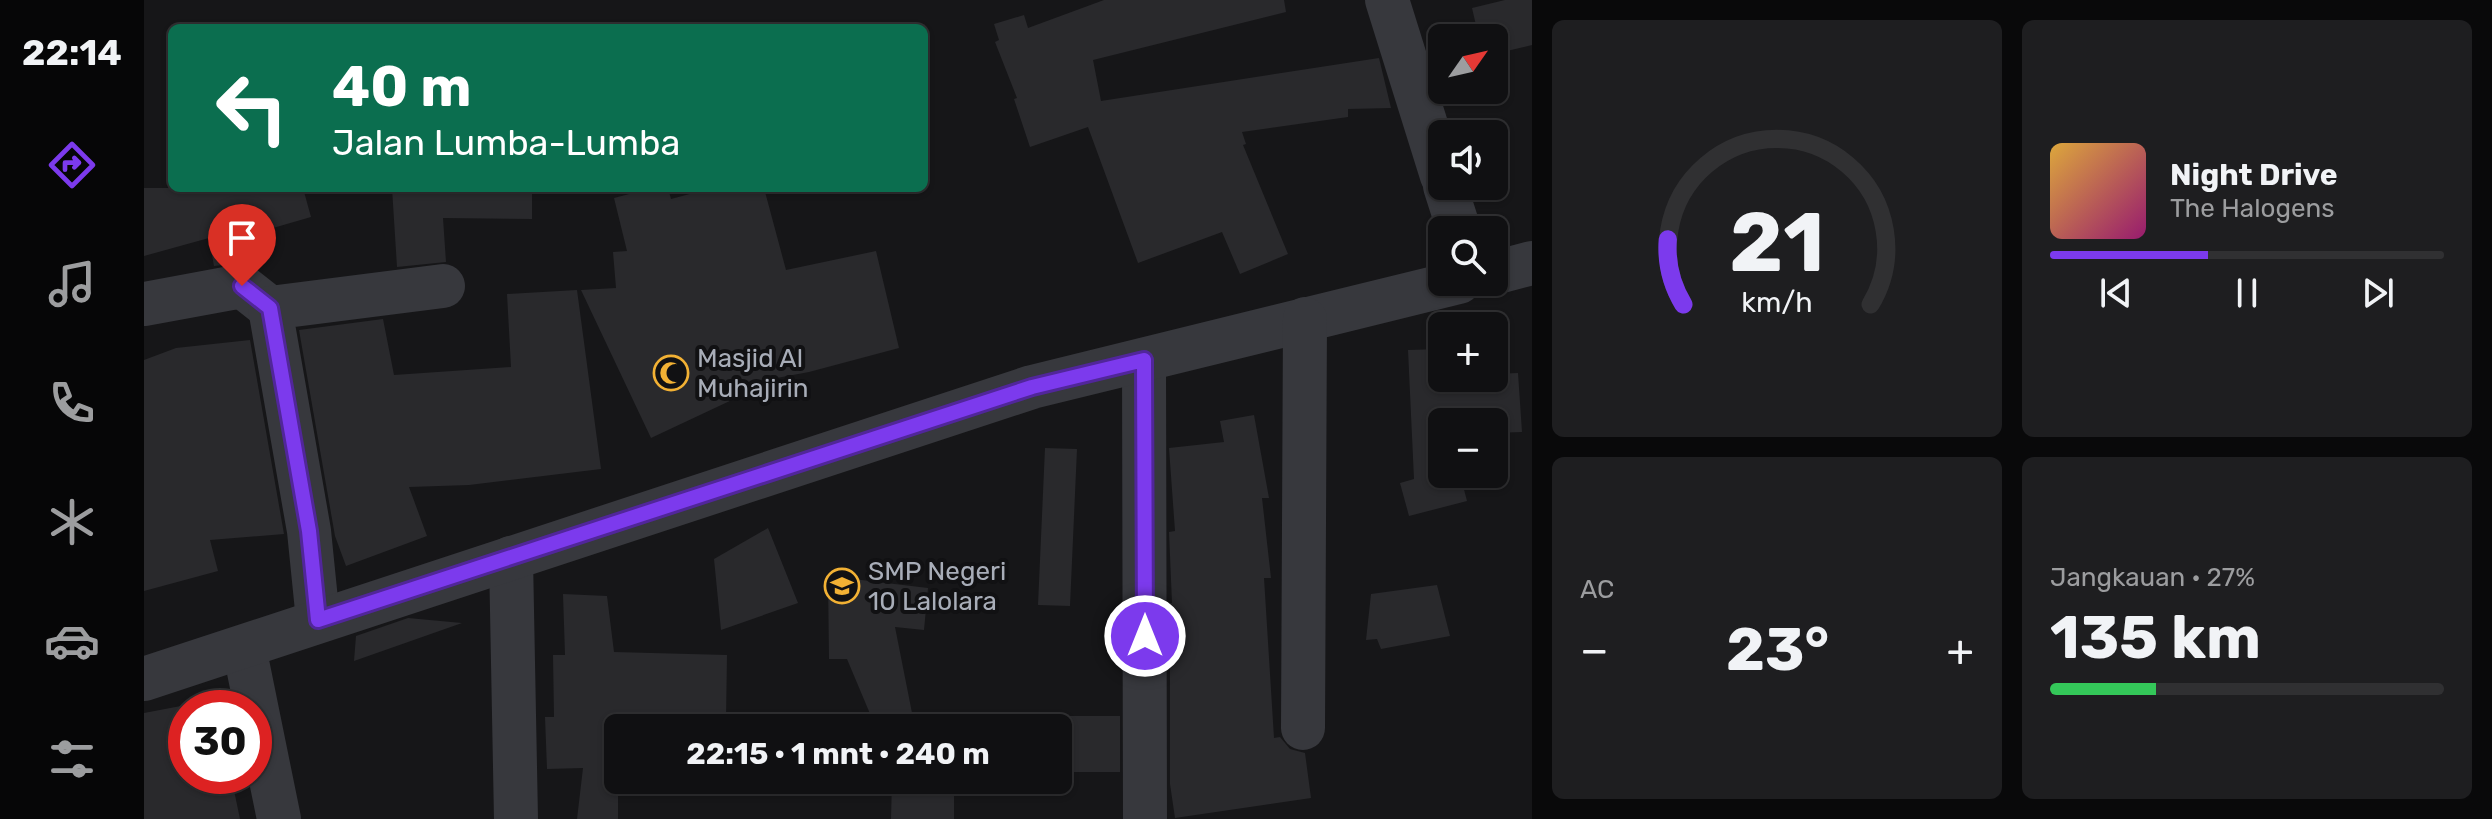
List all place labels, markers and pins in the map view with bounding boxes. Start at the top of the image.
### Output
pin [208,204,276,286]
place label: Masjid Al Muhajirin [697,343,809,404]
mosque icon: Masjid Al Muhajirin [652,354,690,392]
place label: SMP Negeri 10 Lalolara [868,556,1006,617]
school or university icon: SMP Negeri 10 Lalolara [823,567,861,605]

